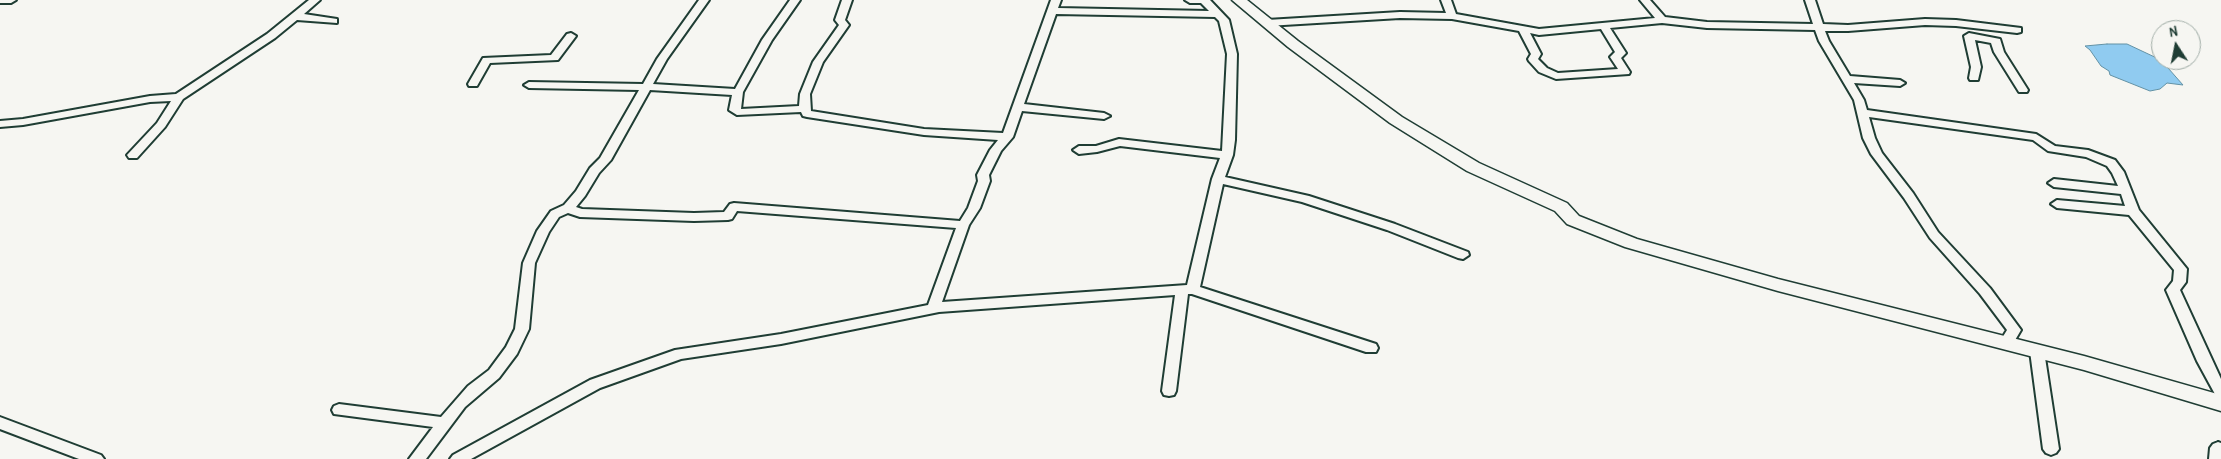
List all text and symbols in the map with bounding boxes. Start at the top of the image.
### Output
north arrow [2151,20,2201,70]
text: N [2168,21,2179,41]

